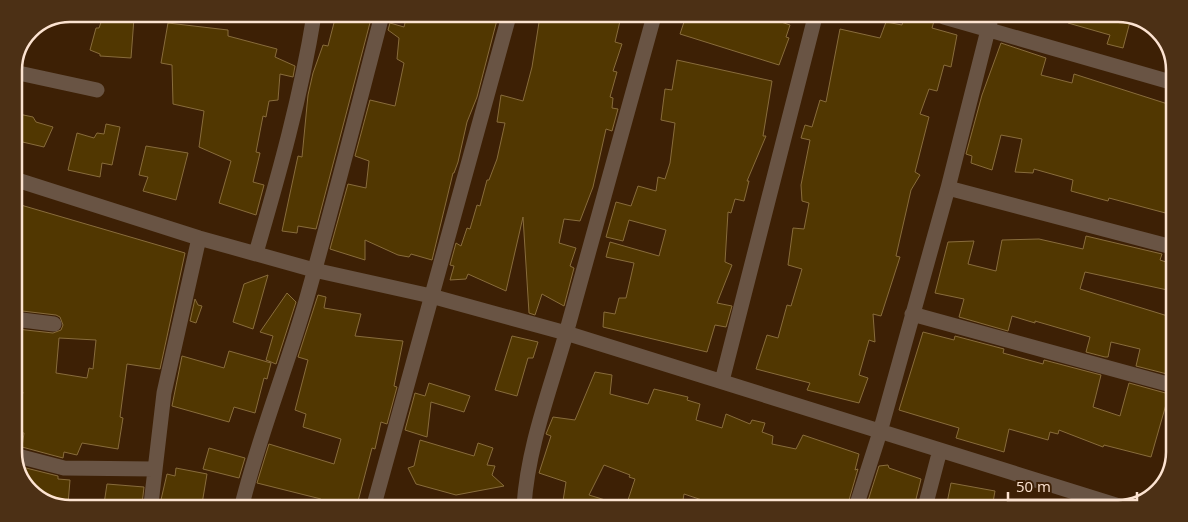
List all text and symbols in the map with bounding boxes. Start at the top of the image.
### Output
scale bar [1008,470,1137,502]
text: 50 m [1016,476,1051,496]

